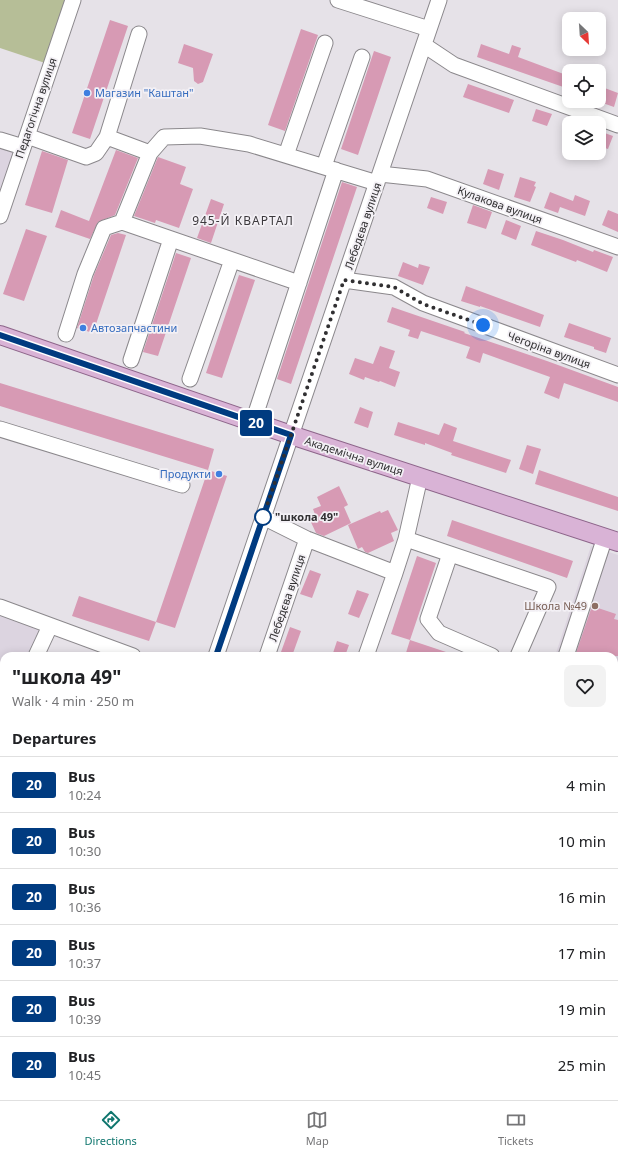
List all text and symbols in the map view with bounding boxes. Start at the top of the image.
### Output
north arrow [562,12,606,56]
map controls [562,12,606,160]
street label: Педагогічна вулиця [11,56,60,160]
button: locate [562,64,606,108]
place label: Магазин "Каштан" [95,85,194,100]
marker: Магазин "Каштан" [82,88,92,98]
button: layers [562,116,606,160]
street label: Лебедєва вулиця [341,180,384,271]
street label: Кулакова вулиця [456,182,545,227]
district label: 945-Й КВАРТАЛ [192,212,294,229]
your location [473,315,493,335]
place label: Автозапчастини [91,320,177,335]
marker: Автозапчастини [78,323,88,333]
street label: Чегоріна вулиця [506,328,593,372]
line badge: 20 [238,410,274,436]
text: 20 [248,413,264,432]
street label: Академічна вулиця [303,433,405,478]
place label: Продукти [160,466,211,481]
marker: Продукти [214,469,224,479]
marker: "школа 49" [254,508,272,526]
place label: "школа 49" [275,509,338,524]
street label: Лебедєва вулиця [265,552,308,643]
place label: Школа №49 [524,598,587,613]
marker: Школа №49 [590,601,600,611]
text: "школа 49" [12,664,121,690]
button: heart [564,665,606,707]
text: Walk · 4 min · 250 m [12,692,134,710]
text: Departures [12,728,96,748]
text: Bus [68,766,95,786]
text: 20 [26,775,42,794]
text: 4 min [566,775,606,795]
text: 10:24 [68,786,101,804]
text: Bus [68,822,95,842]
text: 20 [26,831,42,850]
text: 10 min [558,831,606,851]
text: 10:30 [68,842,101,860]
text: Bus [68,878,95,898]
text: 20 [26,887,42,906]
text: 16 min [558,887,606,907]
text: 10:36 [68,898,101,916]
text: Bus [68,934,95,954]
text: 20 [26,943,42,962]
text: 17 min [558,943,606,963]
text: 10:37 [68,954,101,972]
text: Bus [68,990,95,1010]
text: 20 [26,999,42,1018]
text: 19 min [558,999,606,1019]
text: 10:39 [68,1010,101,1028]
text: Bus [68,1046,95,1066]
text: 20 [26,1055,42,1074]
text: 25 min [558,1055,606,1075]
text: 10:45 [68,1066,101,1084]
tab: Directions [85,1109,137,1148]
tab: Map [306,1109,329,1148]
tab: Tickets [498,1109,533,1148]

